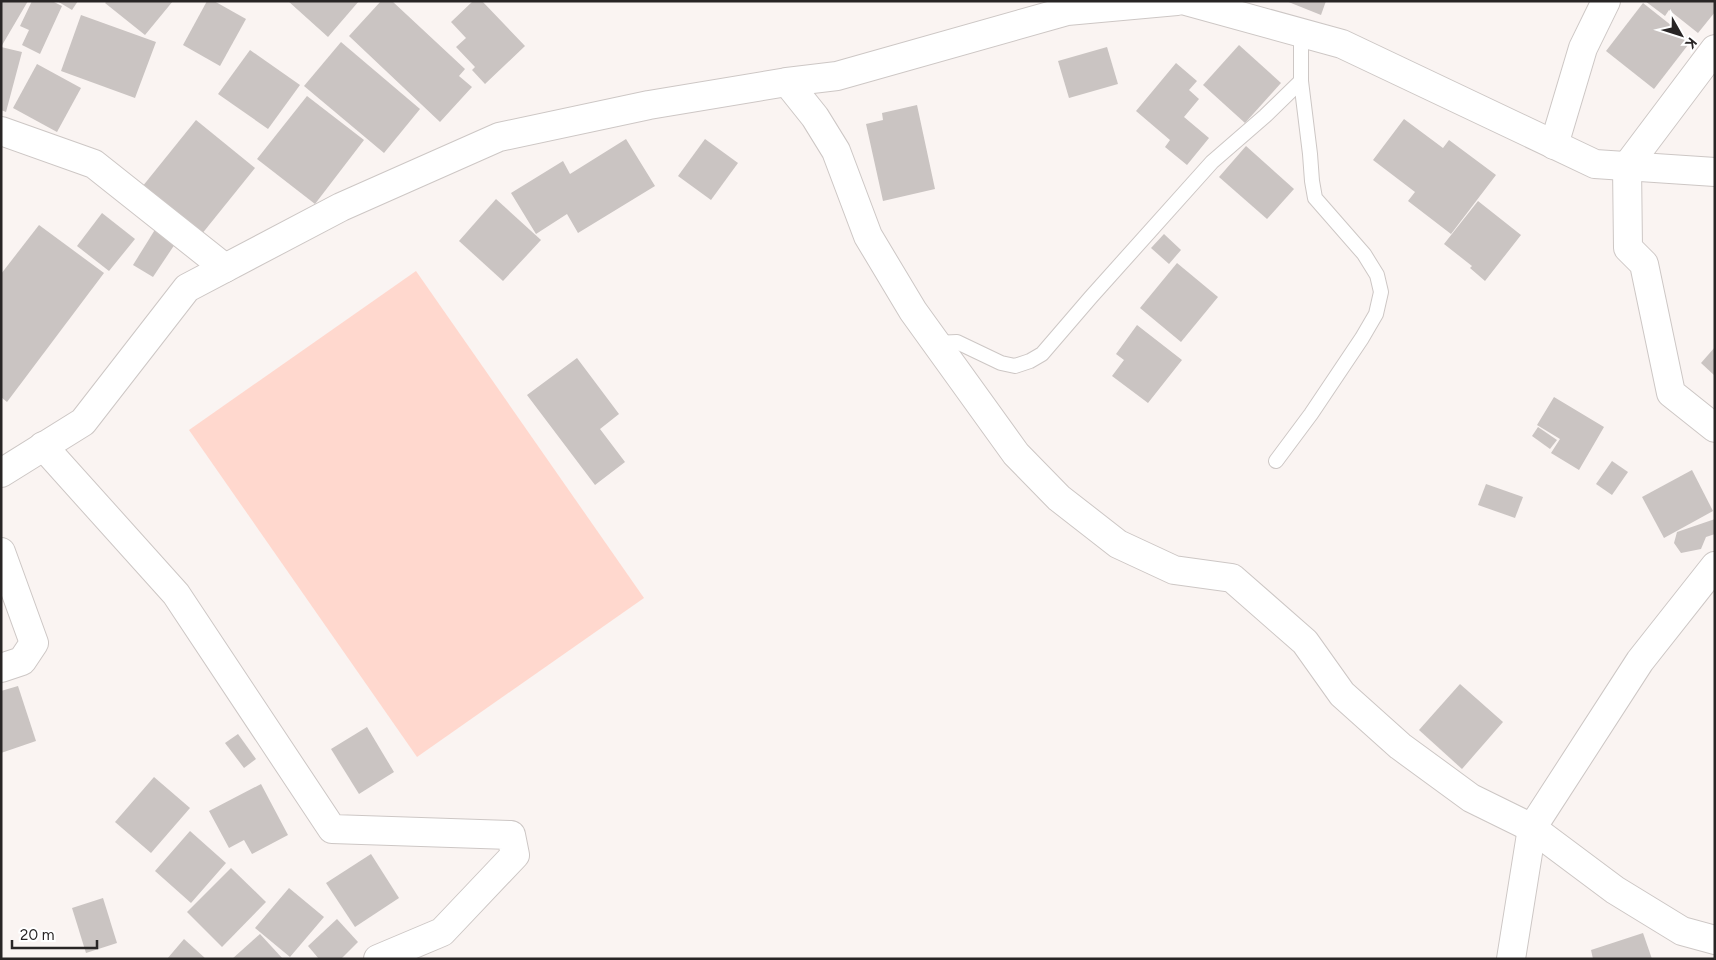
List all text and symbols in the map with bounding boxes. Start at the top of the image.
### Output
north arrow [1656,10,1706,60]
text: K [1681,34,1700,52]
scale bar [12,918,98,950]
text: 20 m [20,926,54,944]

